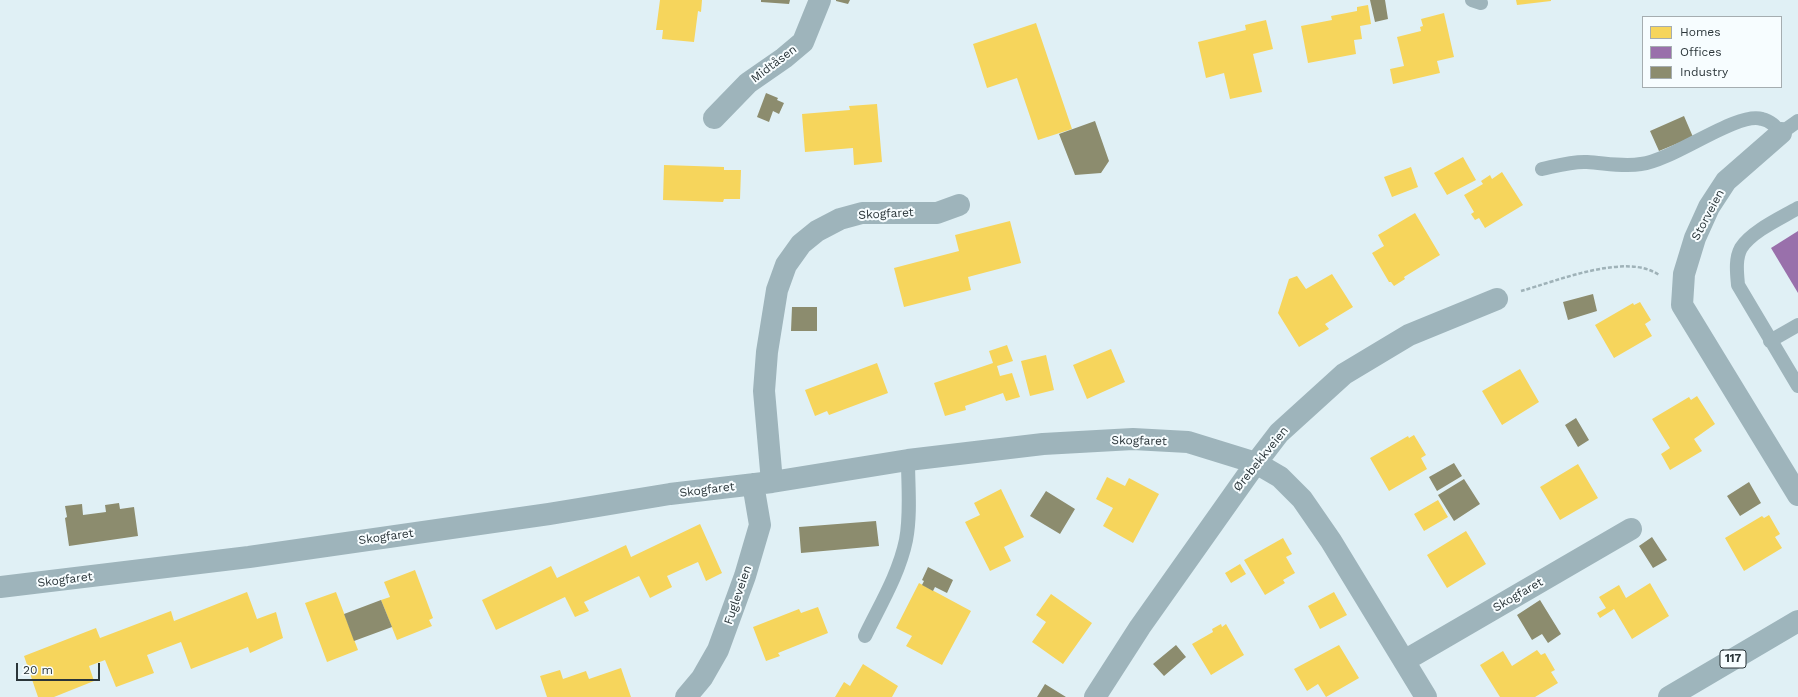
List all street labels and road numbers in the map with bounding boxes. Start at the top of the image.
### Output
street label: Midtåsen [748,42,800,86]
street label: Storveien [1689,187,1727,243]
street label: Skogfaret [858,205,914,223]
street label: Ørebekkveien [1230,424,1292,494]
street label: Skogfaret [1111,433,1167,449]
street label: Skogfaret [679,479,735,501]
street label: Skogfaret [358,526,414,548]
street label: Fugleveien [721,563,755,627]
street label: Skogfaret [37,569,93,591]
street label: Skogfaret [1490,575,1546,615]
road number: 117 [1720,650,1746,668]

